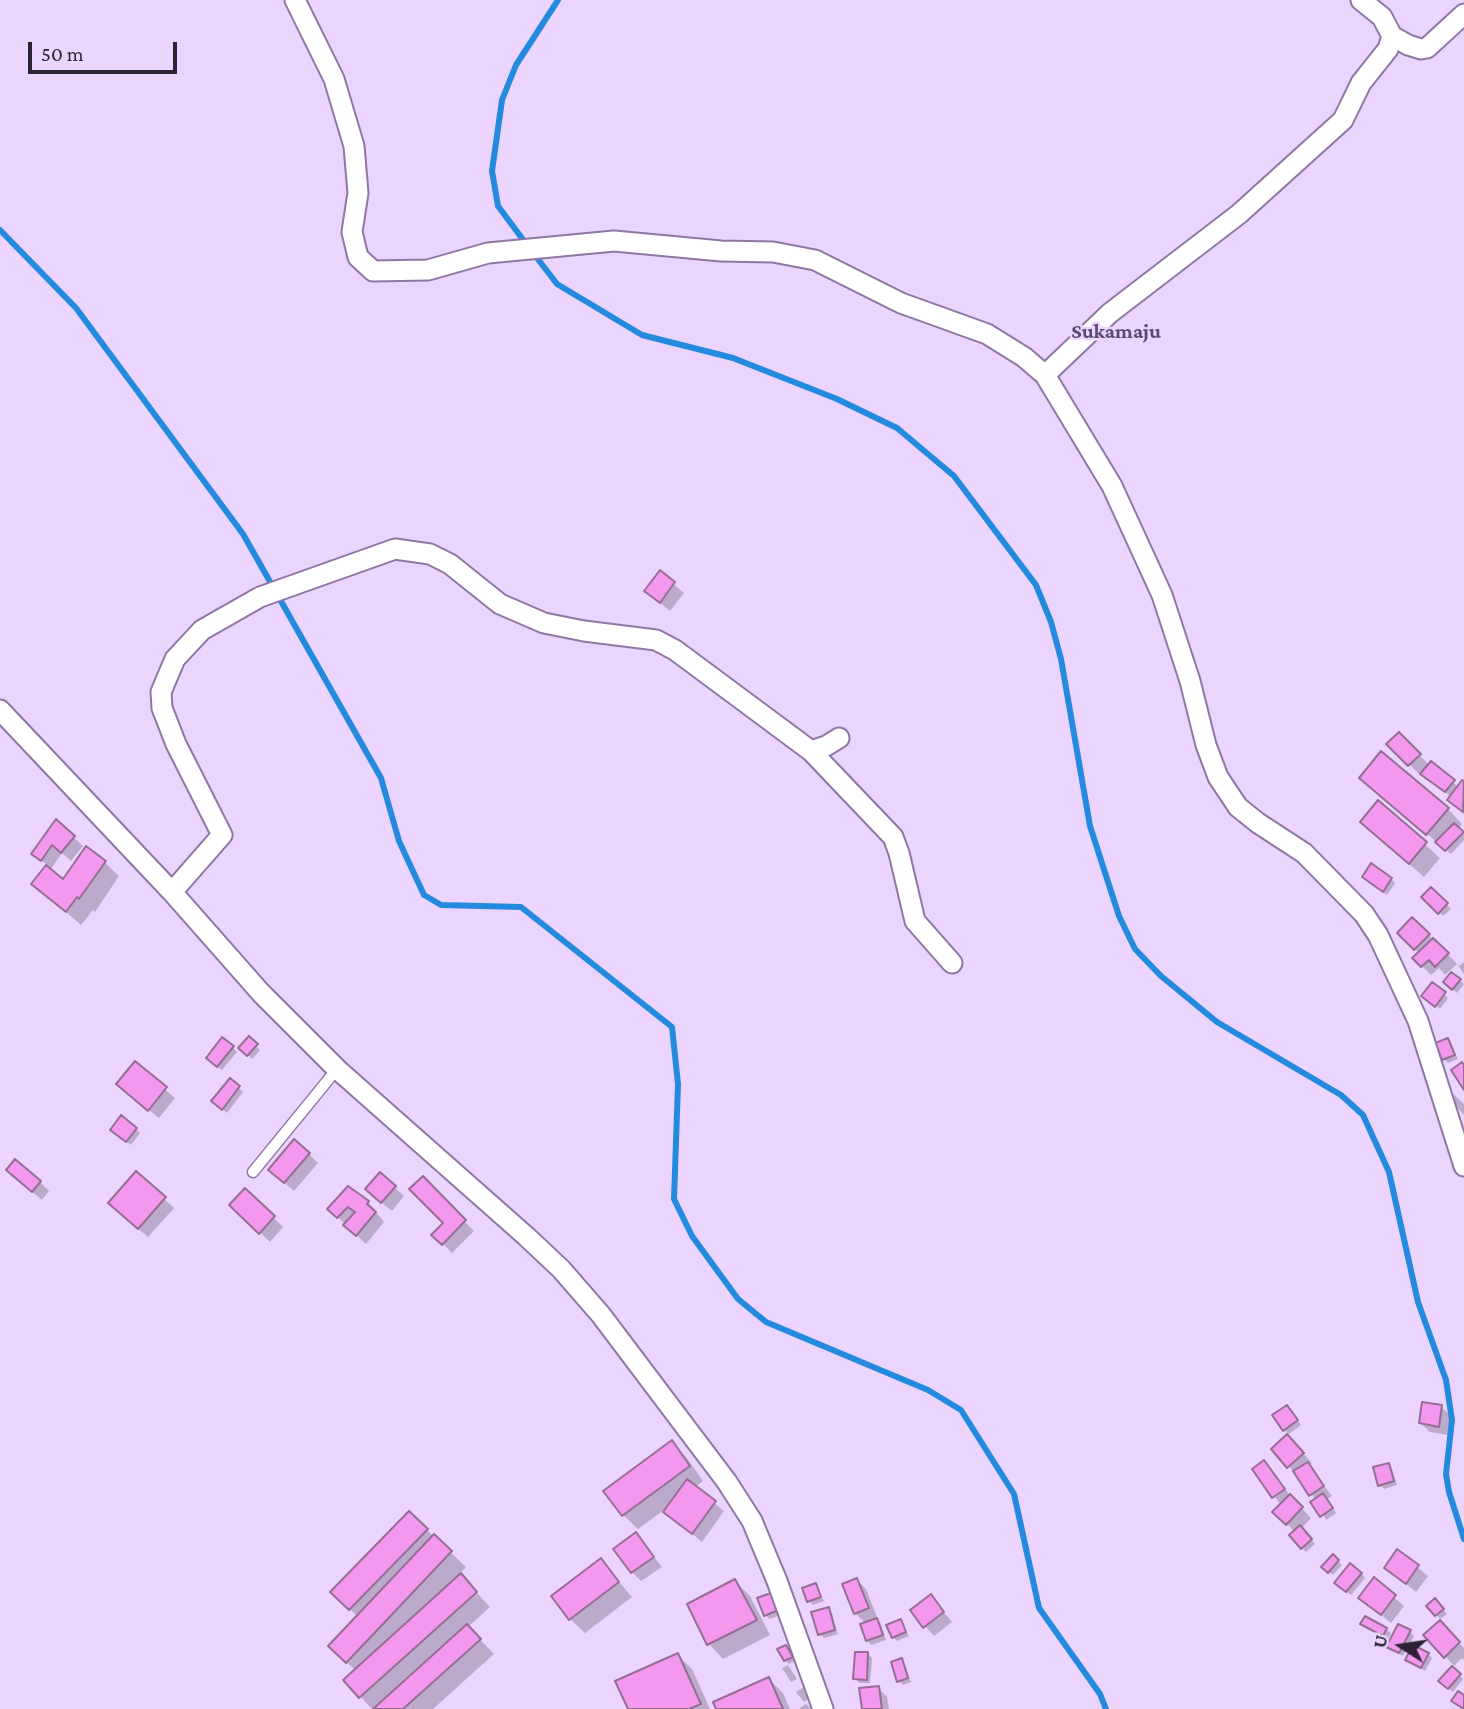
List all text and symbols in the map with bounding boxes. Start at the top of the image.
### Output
scale bar [32,28,180,72]
text: 50 m [41,42,84,66]
district label: Sukamaju [1071,319,1161,345]
north arrow [1366,1611,1436,1681]
text: U [1368,1633,1392,1650]

